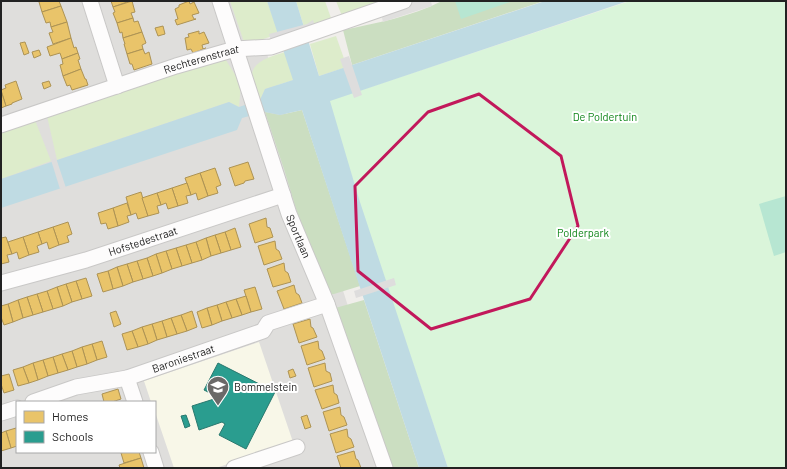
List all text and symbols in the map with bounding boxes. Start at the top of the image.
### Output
street label: Rechterenstraat [162,42,239,76]
park label: De Poldertuin [573,110,637,123]
street label: Sportlaan [284,212,314,260]
street label: Hofstedestraat [106,223,179,258]
park label: Polderpark [557,226,609,239]
street label: Baroniestraat [150,341,216,375]
school or university icon: Bommelstein [205,374,231,407]
place label: Bommelstein [234,380,297,393]
legend [16,401,156,453]
text: Homes [52,409,89,423]
text: Schools [52,429,93,443]

